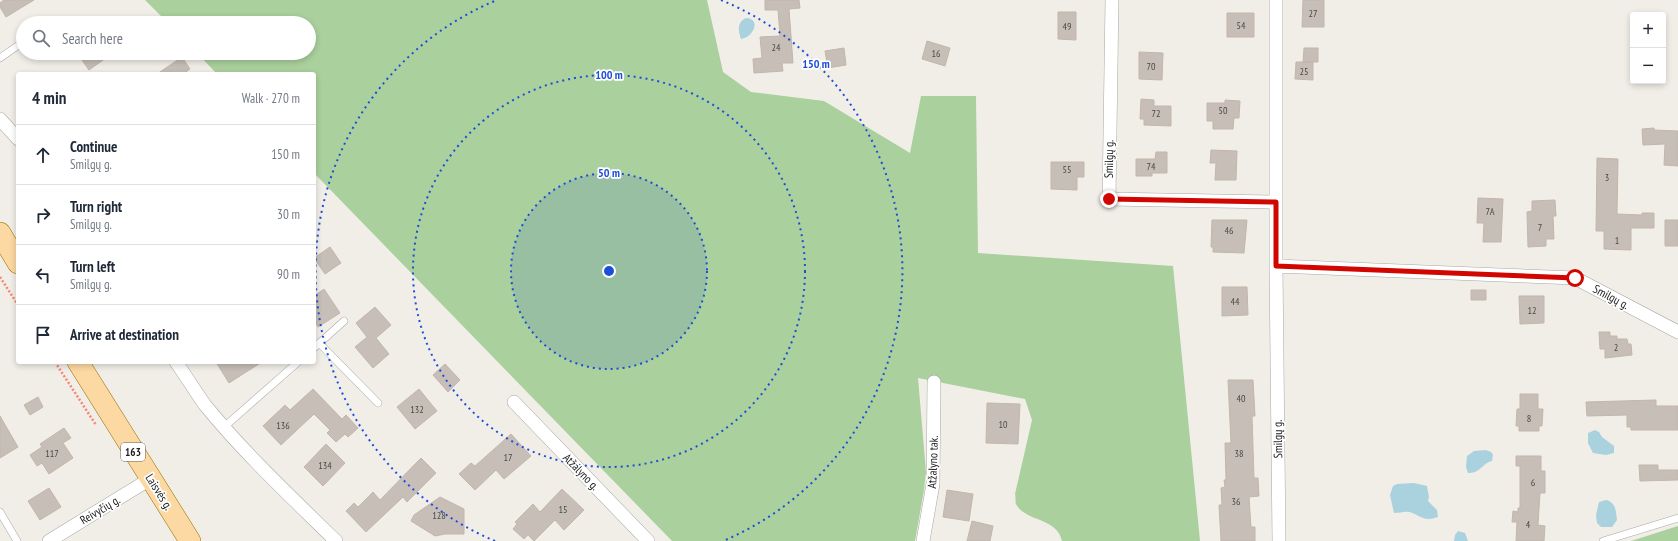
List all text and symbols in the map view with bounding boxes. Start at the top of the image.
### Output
house number: 27 [1309,7,1318,20]
map controls [1630,12,1666,84]
button: + [1630,12,1666,48]
search box [16,16,316,60]
house number: 54 [1237,19,1246,32]
house number: 49 [1063,20,1072,33]
icon: search [30,27,52,49]
text: Search here [62,29,123,48]
house number: 24 [772,41,781,54]
house number: 16 [932,47,941,60]
button: − [1630,48,1666,84]
text: 150 m [802,56,830,71]
house number: 70 [1147,60,1156,73]
house number: 25 [1300,65,1309,78]
text: 100 m [595,67,623,82]
text: 4 min [32,87,66,109]
text: Walk · 270 m [242,90,300,107]
house number: 50 [1219,104,1228,117]
house number: 72 [1152,107,1161,120]
text: Continue [70,137,117,156]
street label: Smilgų g. [1101,140,1116,178]
icon: ahead [32,144,54,166]
text: 150 m [271,146,300,163]
text: Smilgų g. [70,156,112,173]
house number: 74 [1147,160,1156,173]
house number: 55 [1063,163,1072,176]
text: 50 m [598,165,620,180]
house number: 3 [1605,171,1609,184]
route end [1100,190,1118,208]
text: Turn right [70,197,122,216]
icon: right [32,204,54,226]
house number: 7A [1485,205,1495,218]
text: 30 m [277,206,300,223]
text: Smilgų g. [70,216,112,233]
house number: 7 [1538,221,1542,234]
house number: 46 [1225,224,1234,237]
house number: 1 [1615,234,1619,247]
text: Turn left [70,257,115,276]
icon: left [32,264,54,286]
centre of rings [602,264,616,278]
text: 90 m [277,266,300,283]
route start [1566,269,1584,287]
text: Smilgų g. [70,276,112,293]
street label: Smilgų g. [1591,281,1632,312]
house number: 44 [1231,295,1240,308]
house number: 12 [1528,304,1537,317]
icon: arrive [32,324,54,346]
text: Arrive at destination [70,325,179,344]
house number: 2 [1614,341,1618,354]
house number: 40 [1237,392,1246,405]
house number: 132 [410,403,424,416]
house number: 8 [1527,412,1531,425]
house number: 10 [999,418,1008,431]
house number: 136 [276,419,290,432]
street label: Smilgų g. [1270,420,1285,458]
street label: Atžalyno tak. [924,435,941,489]
road number: 163 [121,443,145,461]
house number: 117 [45,447,59,460]
house number: 38 [1235,447,1244,460]
street label: Atžalyno g. [560,450,603,493]
house number: 17 [504,451,513,464]
house number: 134 [318,459,332,472]
street label: Laisvės g. [143,471,176,513]
house number: 6 [1531,476,1536,489]
street label: Reivyčių g. [77,492,123,527]
house number: 36 [1232,495,1241,508]
house number: 15 [559,503,568,516]
house number: 128 [432,509,446,522]
house number: 4 [1526,518,1531,531]

